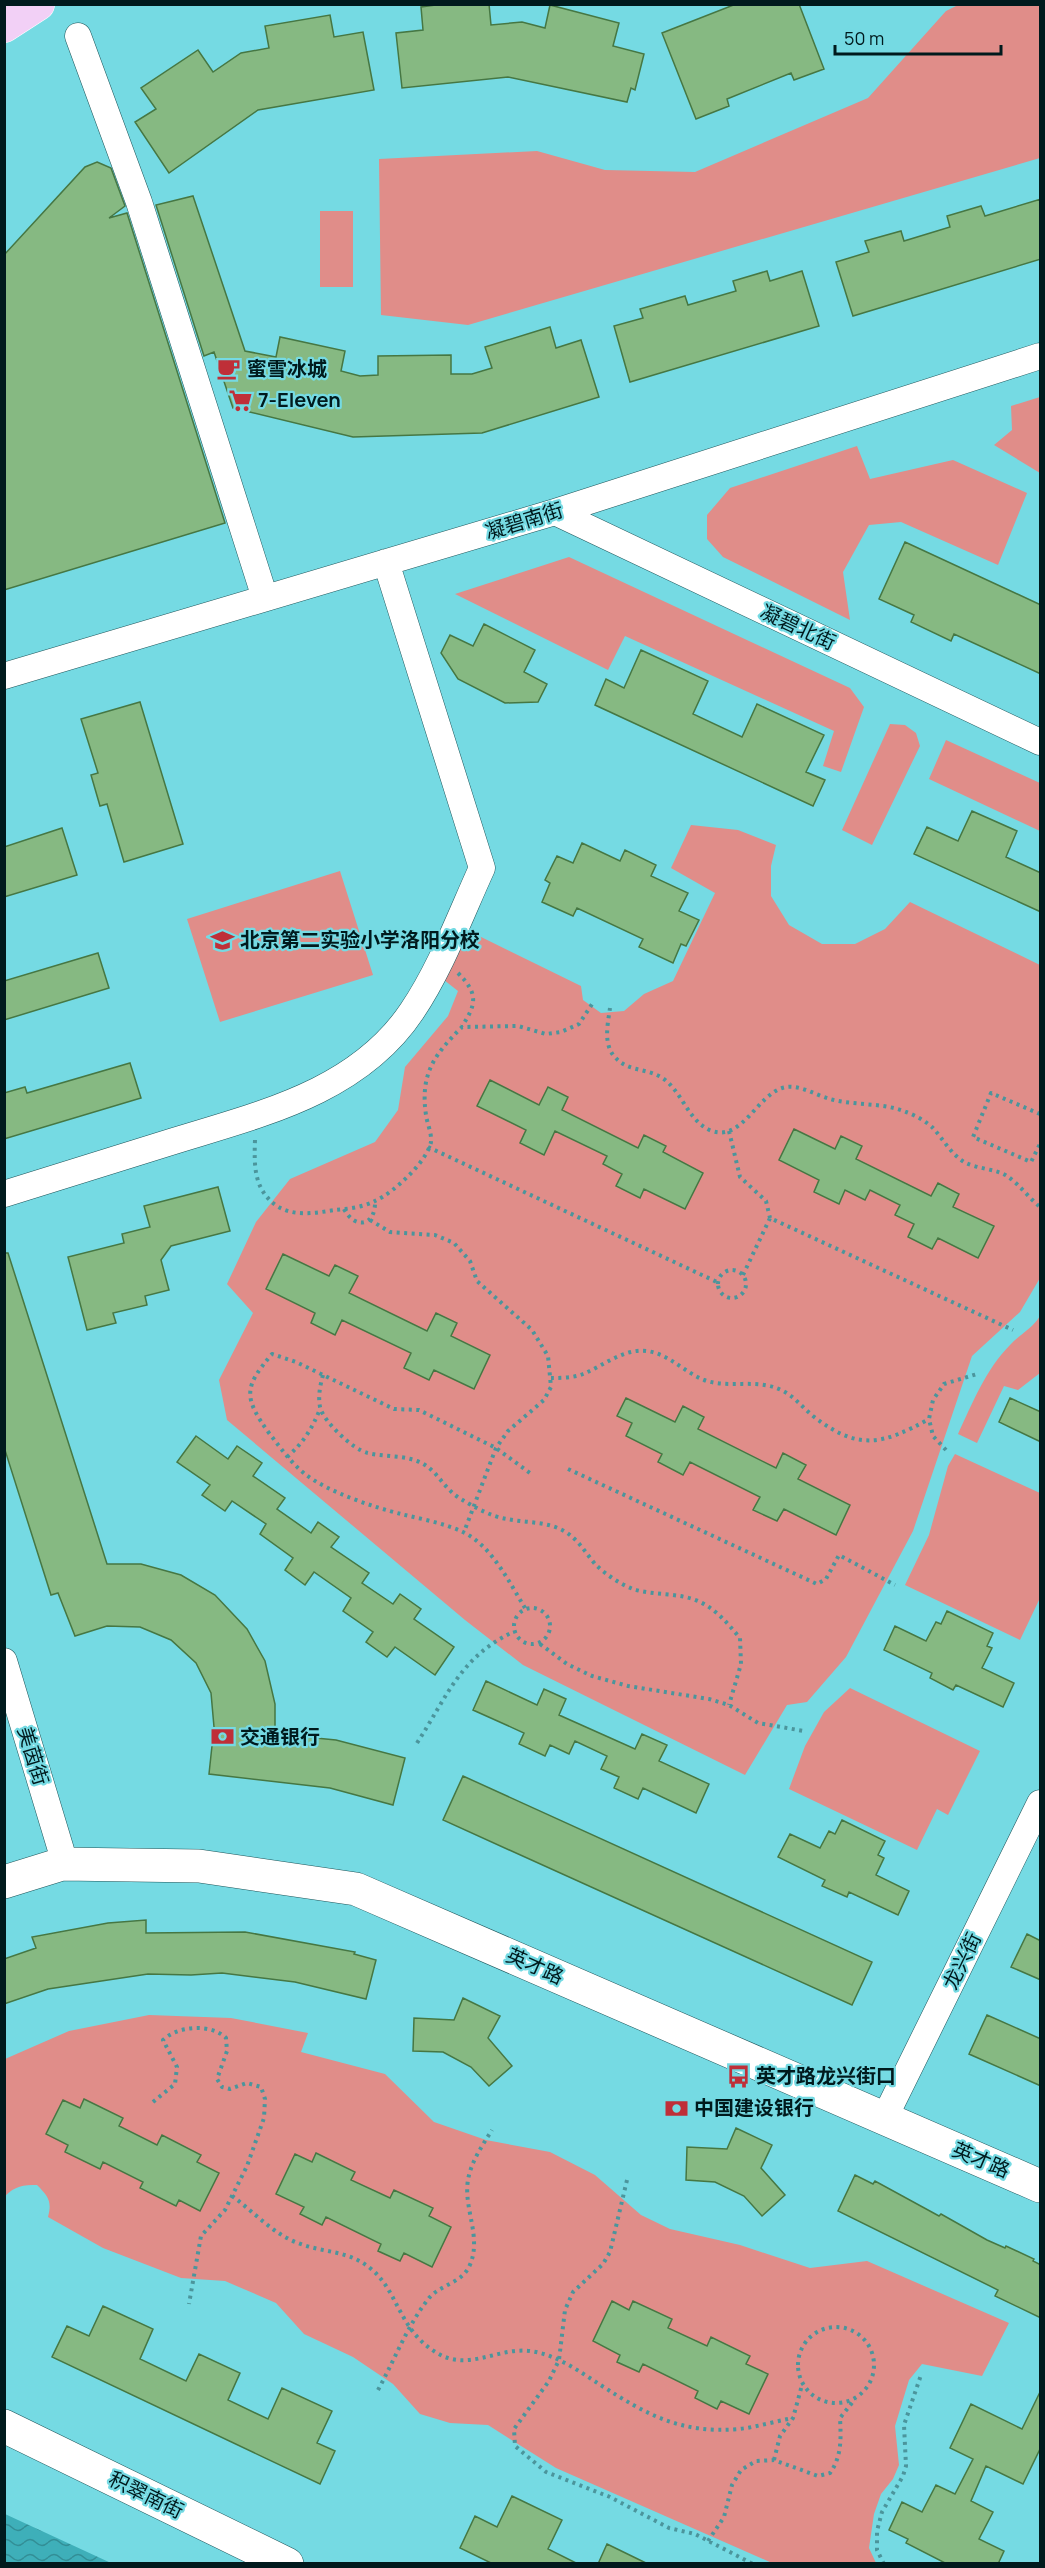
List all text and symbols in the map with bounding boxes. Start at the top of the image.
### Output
scale bar [835,18,1002,56]
text: 50 m [844,26,884,50]
place label: 蜜雪冰城 [247,355,327,382]
cafe icon: 蜜雪冰城 [216,356,242,382]
place label: 7-Eleven [258,386,341,413]
supermarket icon: 7-Eleven [227,387,253,413]
street label: 凝碧南街 [482,496,566,545]
street label: 凝碧北街 [756,597,840,656]
place label: 北京第二实验小学洛阳分校 [240,926,480,953]
school or university icon: 北京第二实验小学洛阳分校 [209,927,235,953]
street label: 美茵街 [12,1723,55,1788]
place label: 交通银行 [240,1723,320,1750]
bank icon: 交通银行 [209,1724,235,1750]
street label: 龙兴街 [936,1928,987,1994]
street label: 英才路 [502,1941,568,1990]
place label: 英才路龙兴街口 [756,2062,896,2089]
bus stop icon: 英才路龙兴街口 [725,2063,751,2089]
place label: 中国建设银行 [694,2094,814,2121]
bank icon: 中国建设银行 [663,2095,689,2121]
street label: 英才路 [948,2135,1014,2184]
street label: 积翠南街 [104,2465,188,2524]

